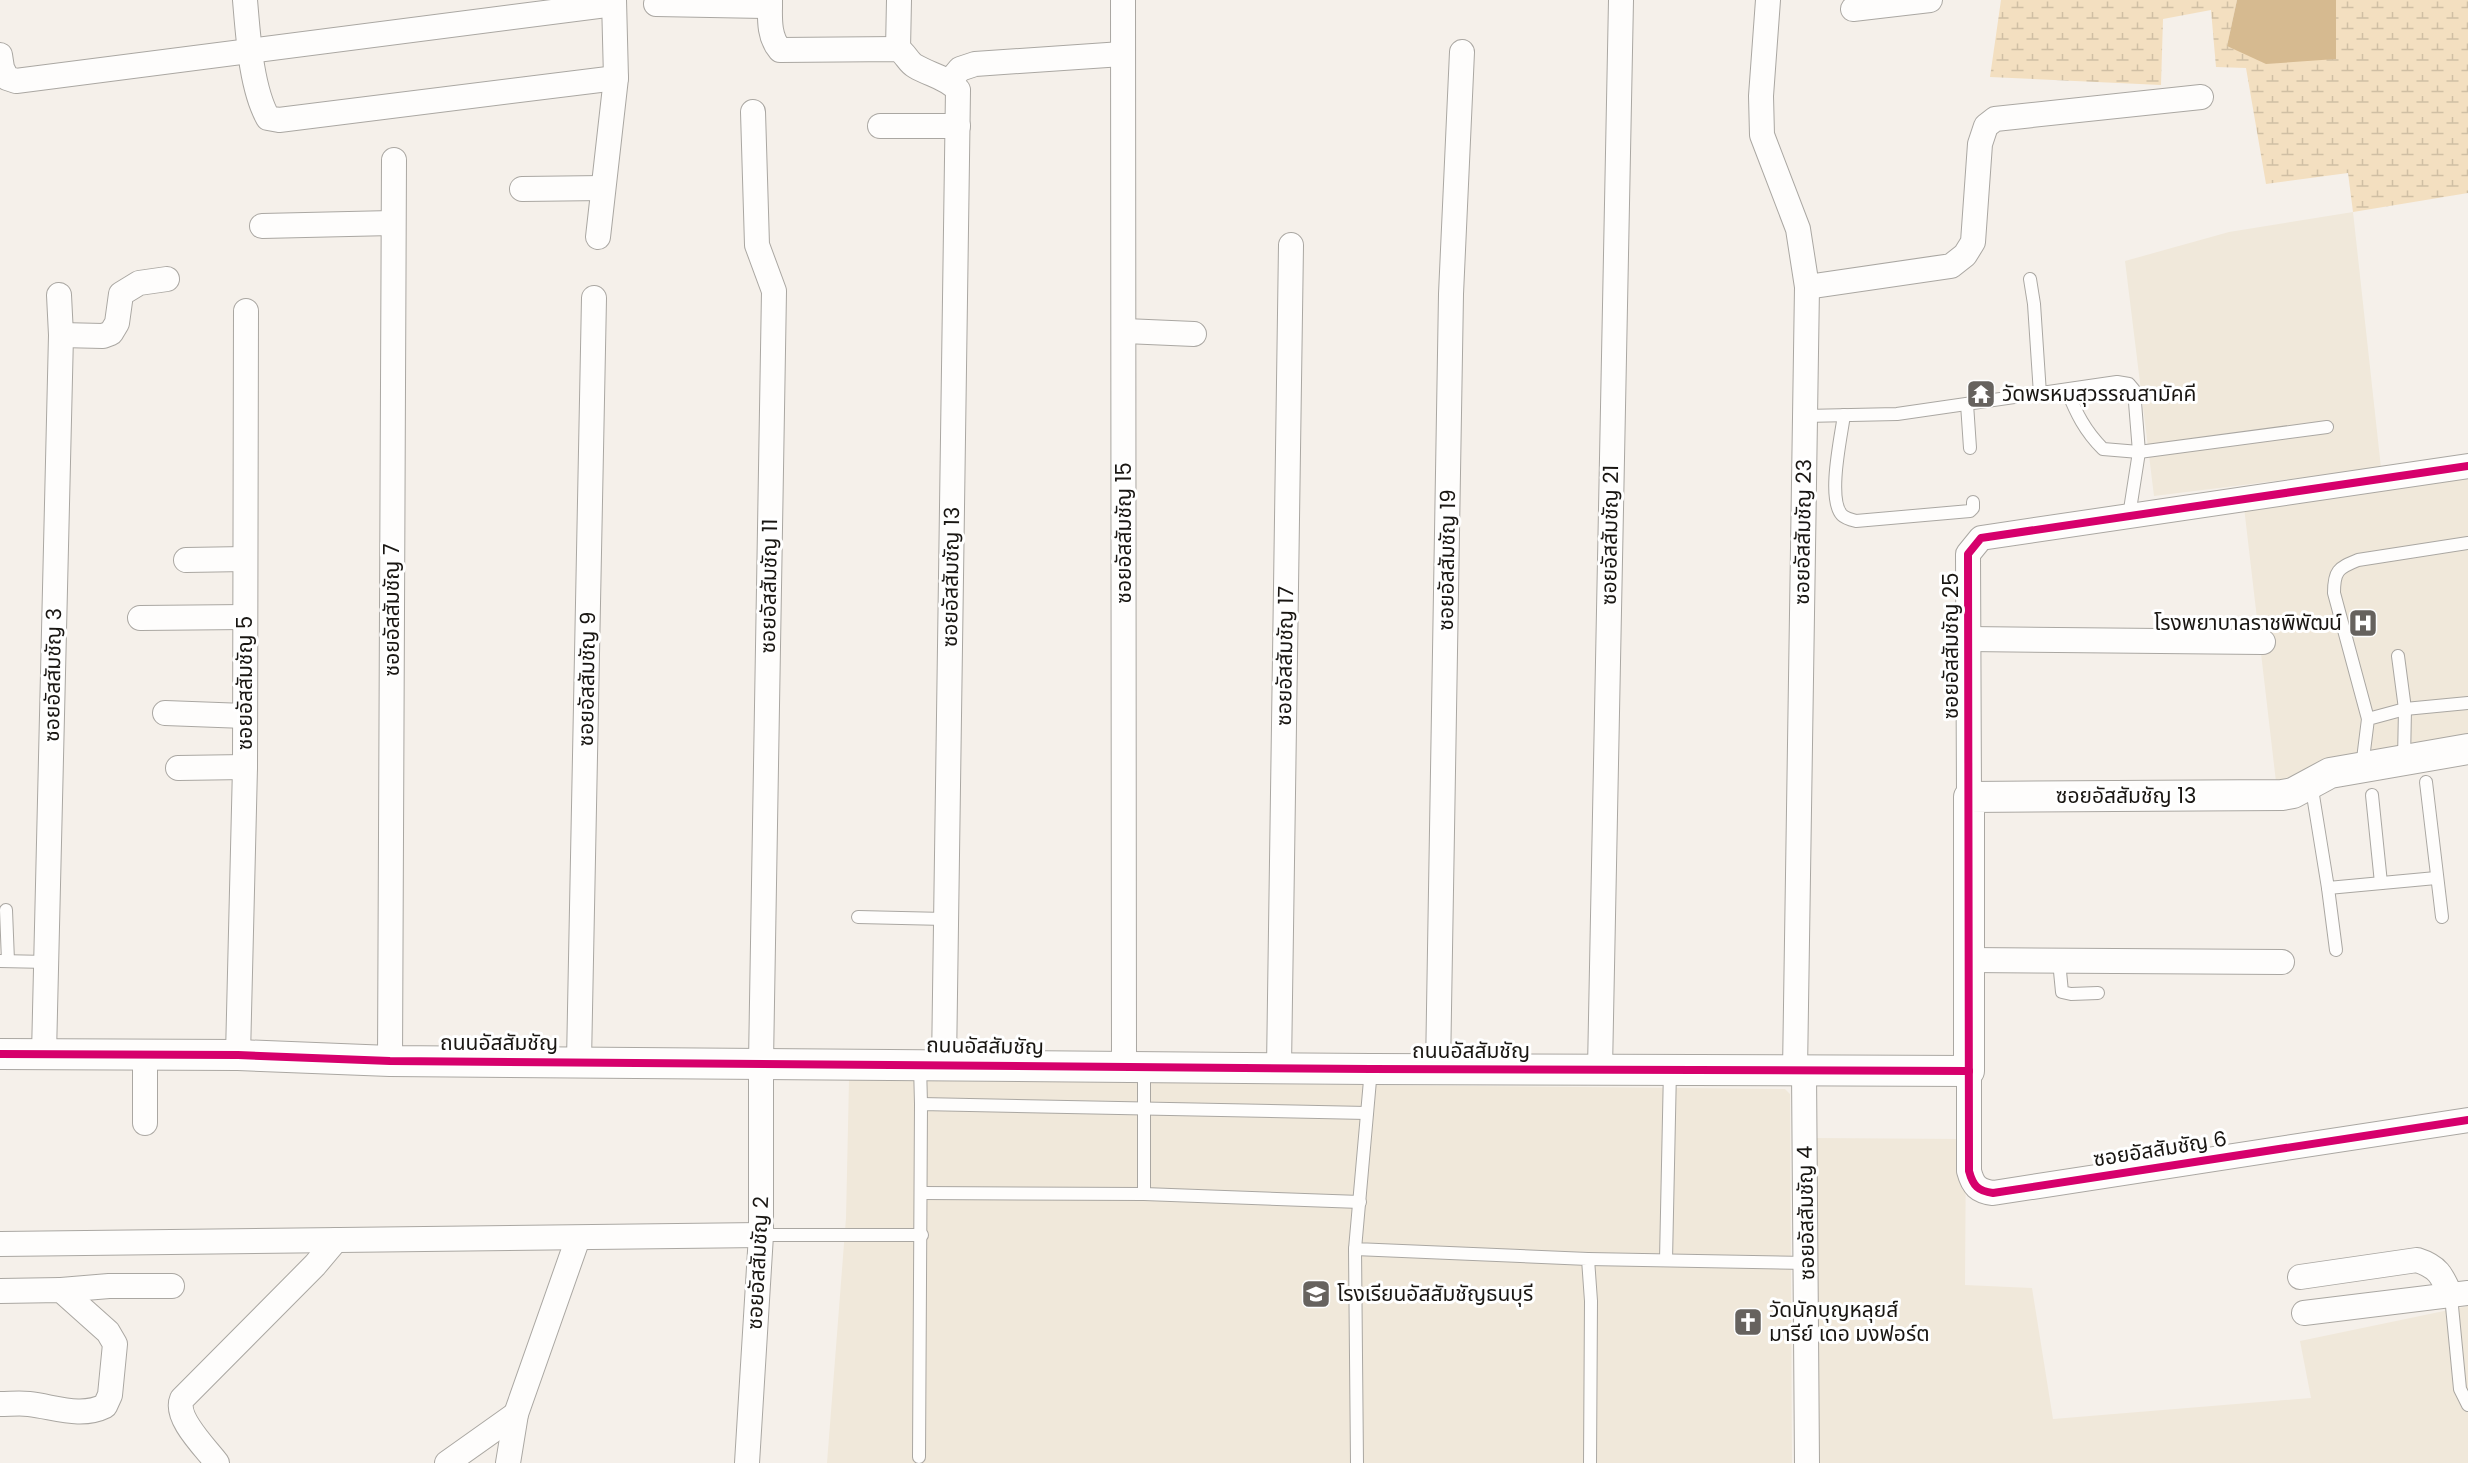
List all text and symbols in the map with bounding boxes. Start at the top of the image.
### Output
temple icon: วัดพรหมสุวรรณสามัคคี [1965,378,1997,410]
place label: วัดพรหมสุวรรณสามัคคี [2002,379,2196,408]
street label: ซอยอัสสัมชัญ 23 [1787,459,1818,605]
street label: ซอยอัสสัมชัญ 15 [1109,462,1138,604]
street label: ซอยอัสสัมชัญ 21 [1594,465,1625,605]
street label: ซอยอัสสัมชัญ 19 [1431,489,1462,631]
street label: ซอยอัสสัมชัญ 13 [935,506,966,647]
street label: ซอยอัสสัมชัญ 11 [753,518,784,654]
street label: ซอยอัสสัมชัญ 7 [377,544,406,676]
street label: ซอยอัสสัมชัญ 25 [1936,573,1965,719]
street label: ซอยอัสสัมชัญ 17 [1269,586,1300,726]
hospital icon: โรงพยาบาลราชพิพัฒน์ [2347,607,2379,639]
street label: ซอยอัสสัมชัญ 3 [37,608,68,742]
place label: โรงพยาบาลราชพิพัฒน์ [2154,608,2342,637]
street label: ซอยอัสสัมชัญ 9 [571,611,602,747]
street label: ซอยอัสสัมชัญ 5 [230,616,259,750]
street label: ซอยอัสสัมชัญ 13 [2056,781,2196,810]
street label: ถนนอัสสัมชัญ [440,1028,558,1057]
street label: ถนนอัสสัมชัญ [926,1030,1044,1061]
street label: ถนนอัสสัมชัญ [1412,1036,1530,1065]
street label: ซอยอัสสัมชัญ 6 [2091,1124,2229,1173]
street label: ซอยอัสสัมชัญ 4 [1790,1145,1821,1281]
street label: ซอยอัสสัมชัญ 2 [740,1196,775,1330]
school or university icon: โรงเรียนอัสสัมชัญธนบุรี [1300,1278,1332,1310]
place label: โรงเรียนอัสสัมชัญธนบุรี [1337,1279,1533,1308]
place label: วัดนักบุญหลุยส์ มารีย์ เดอ มงฟอร์ต [1769,1295,1929,1348]
church icon: วัดนักบุญหลุยส์ มารีย์ เดอ มงฟอร์ต [1732,1306,1764,1338]

